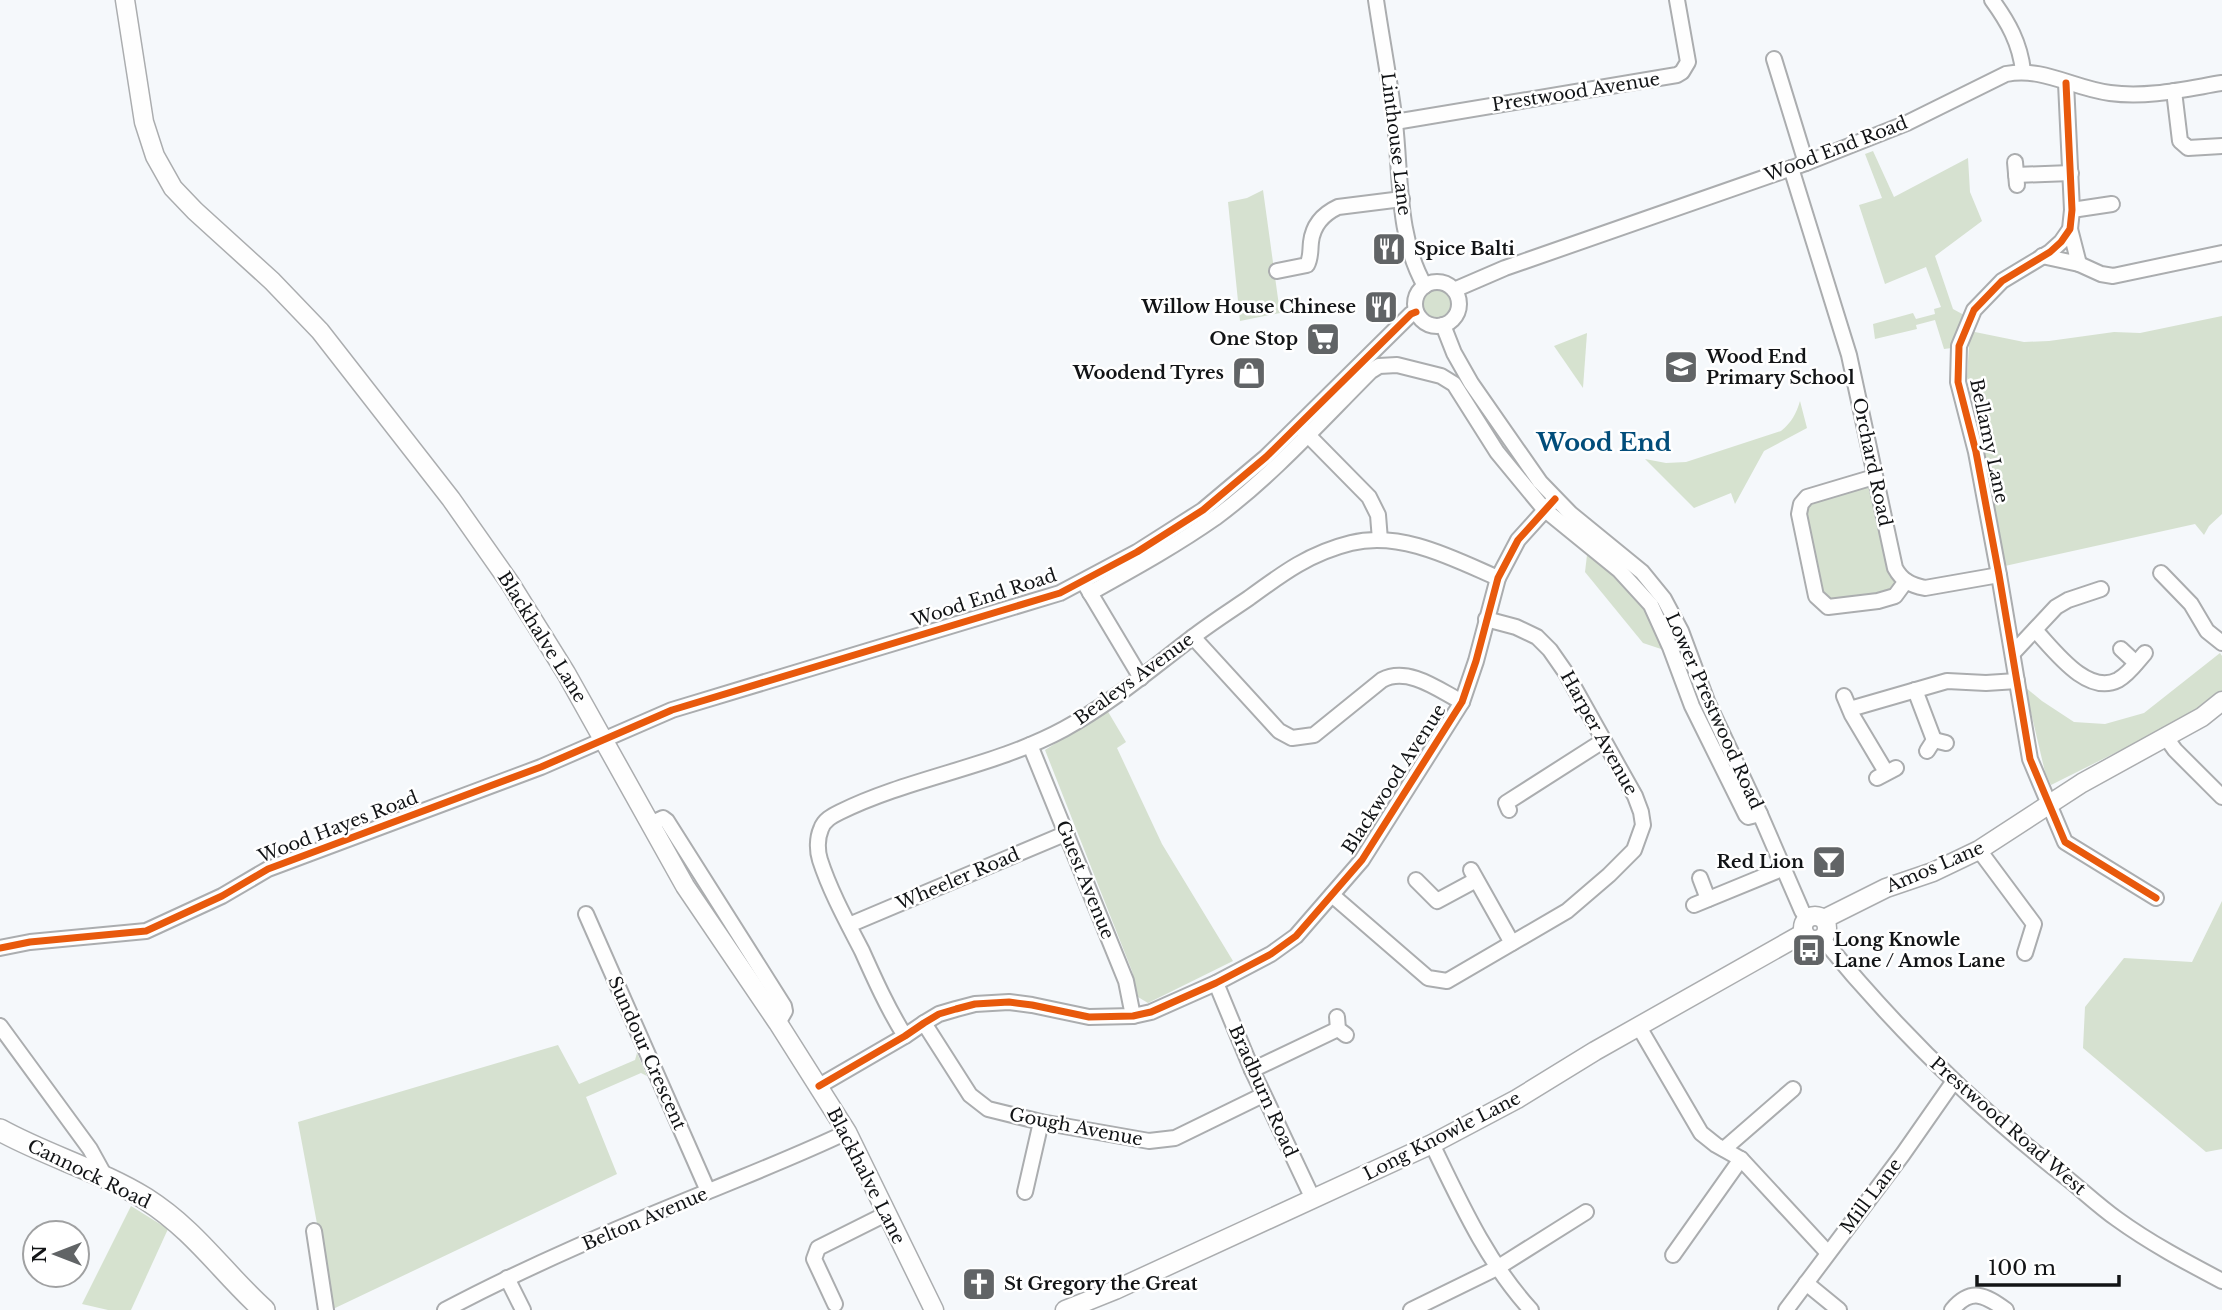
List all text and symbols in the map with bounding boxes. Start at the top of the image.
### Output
street label: Prestwood Avenue [1490,68,1662,116]
street label: Linthouse Lane [1376,71,1416,217]
street label: Wood End Road [1761,112,1911,187]
restaurant icon: Spice Balti [1370,230,1408,268]
place label: Spice Balti [1414,238,1515,260]
restaurant icon: Willow House Chinese [1362,288,1400,326]
place label: Willow House Chinese [1140,296,1356,318]
supermarket icon: One Stop [1304,320,1342,358]
place label: One Stop [1209,328,1298,350]
place label: Wood End Primary School [1705,346,1855,389]
school or university icon: Wood End Primary School [1662,348,1700,386]
shop icon: Woodend Tyres [1230,354,1268,392]
place label: Woodend Tyres [1072,362,1224,384]
street label: Bellamy Lane [1965,377,2013,505]
street label: Orchard Road [1848,396,1896,528]
district label: Wood End [1536,428,1672,457]
street label: Wood End Road [908,564,1059,632]
street label: Blackhalve Lane [493,567,591,707]
street label: Lower Prestwood Road [1661,609,1767,813]
street label: Bealeys Avenue [1070,628,1198,730]
street label: Harper Avenue [1556,667,1642,799]
street label: Blackwood Avenue [1337,700,1451,858]
street label: Wood Hayes Road [254,786,421,868]
street label: Guest Avenue [1051,817,1119,943]
street label: Amos Lane [1882,837,1987,898]
street label: Wheeler Road [892,843,1023,915]
bar icon: Red Lion [1810,843,1848,881]
place label: Red Lion [1717,851,1804,873]
place label: Long Knowle Lane / Amos Lane [1834,929,2005,972]
bus stop icon: Long Knowle Lane / Amos Lane [1790,931,1828,969]
street label: Sundour Crescent [603,973,691,1133]
street label: Bradburn Road [1224,1021,1302,1161]
street label: Prestwood Road West [1926,1052,2091,1200]
street label: Long Knowle Lane [1360,1087,1524,1185]
street label: Gough Avenue [1007,1103,1145,1151]
street label: Blackhalve Lane [822,1104,910,1248]
street label: Cannock Road [24,1135,154,1213]
street label: Mill Lane [1836,1154,1906,1238]
street label: Belton Avenue [579,1183,711,1255]
north arrow [21,1219,91,1289]
scale bar [1977,1244,2119,1288]
text: N [28,1245,51,1263]
text: 100 m [1988,1255,2056,1281]
church icon: St Gregory the Great [960,1265,998,1303]
place label: St Gregory the Great [1004,1273,1198,1295]

